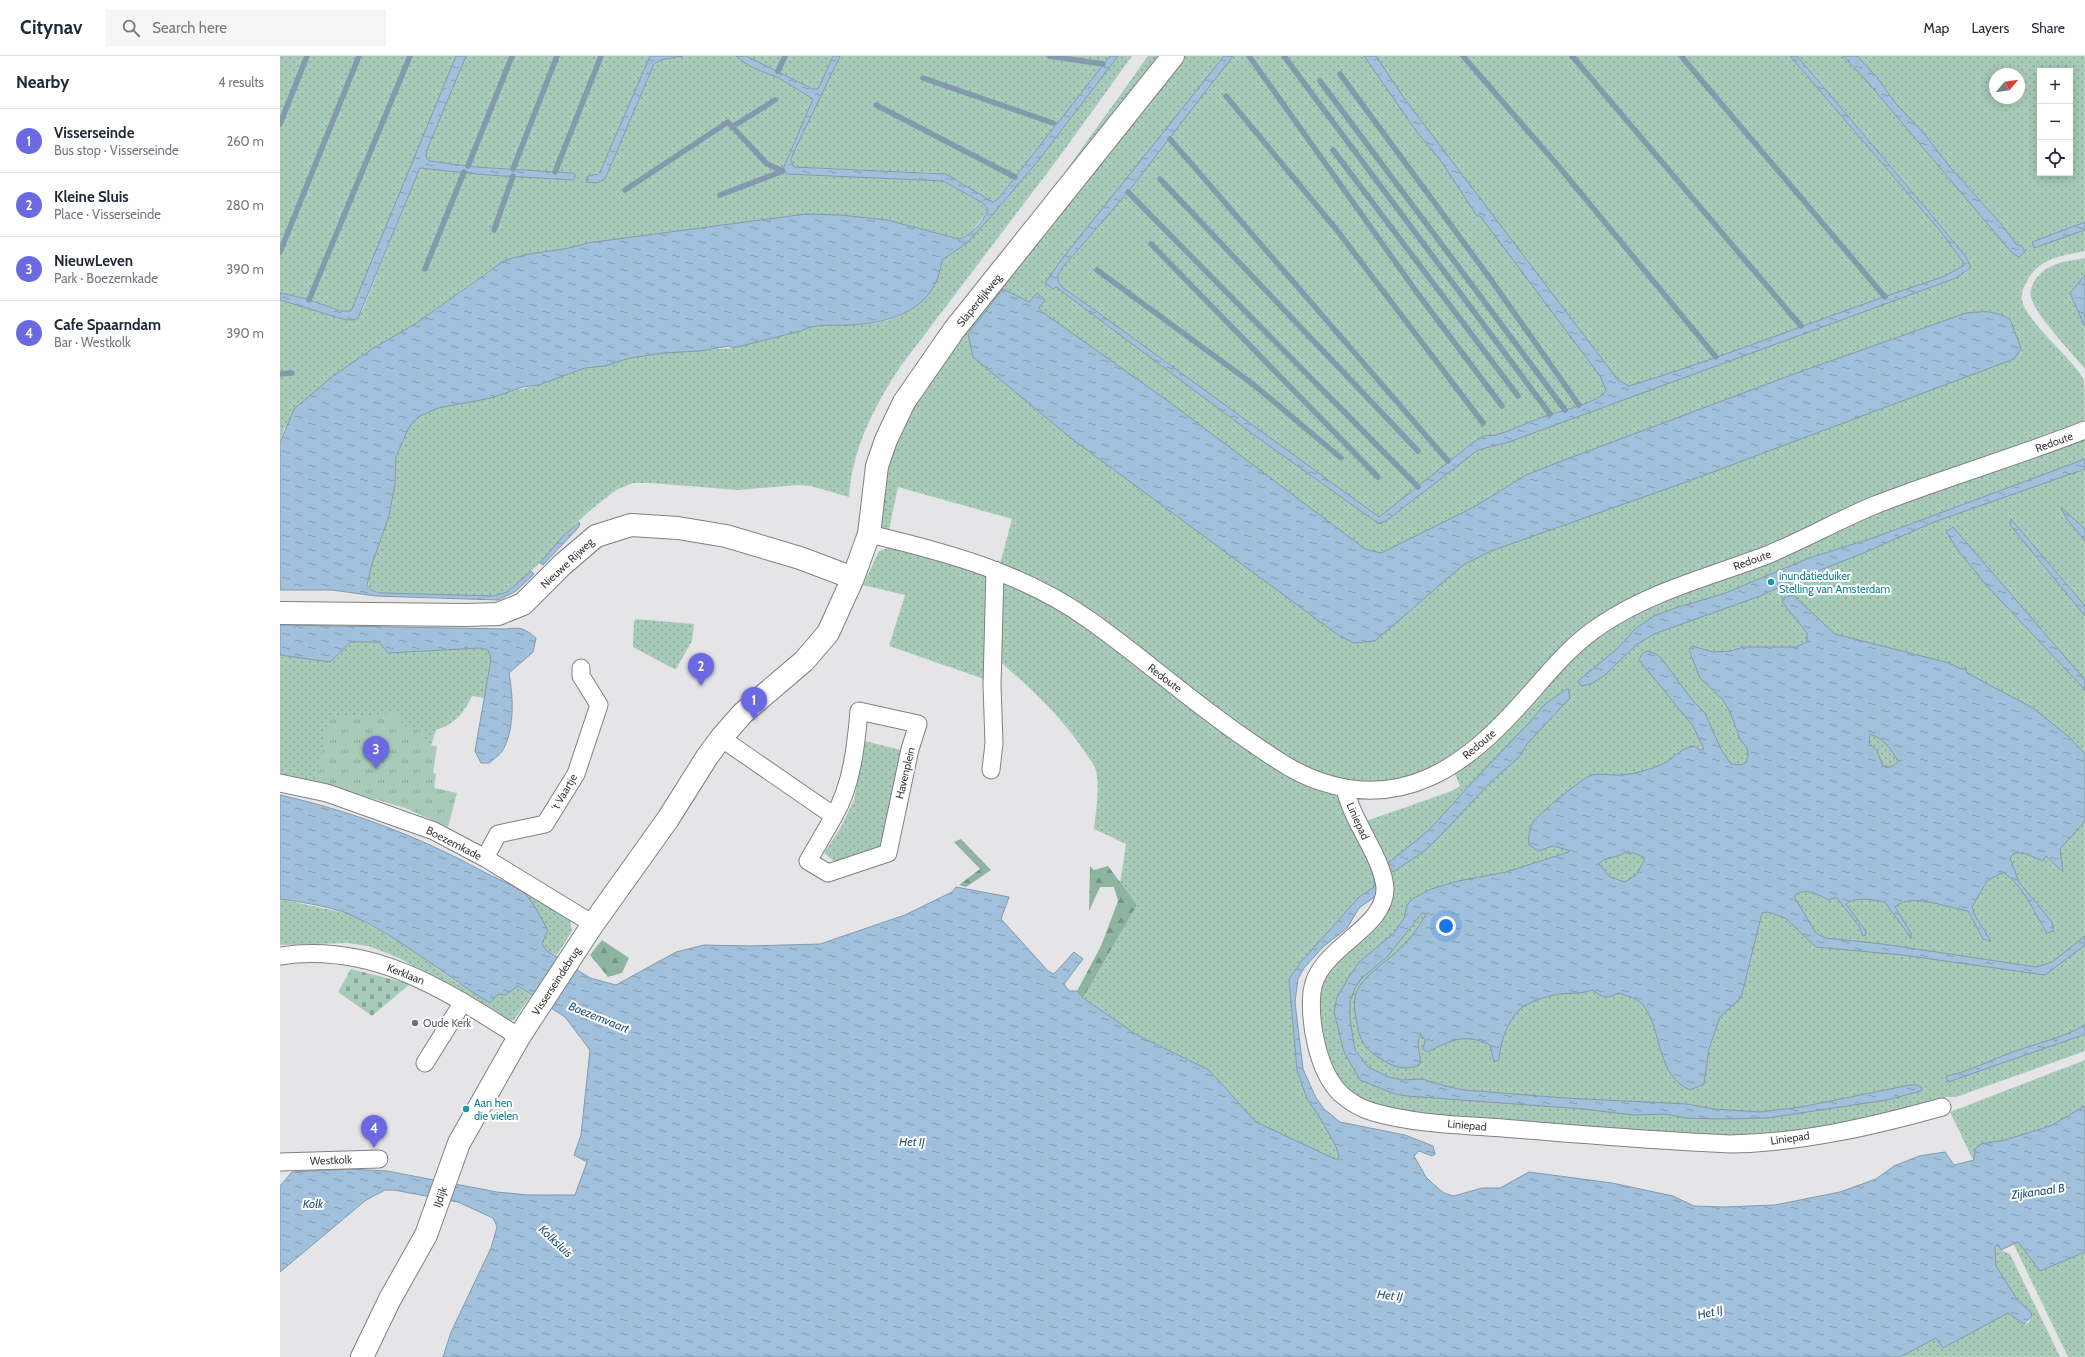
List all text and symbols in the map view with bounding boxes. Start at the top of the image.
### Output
search box [106,10,386,46]
text: Citynav [20,16,82,39]
icon: search [120,17,142,39]
text: Search here [152,19,227,37]
text: Map [1924,19,1949,37]
text: Layers [1971,19,2009,37]
text: Share [2031,19,2065,37]
north arrow [1989,68,2025,104]
map controls [2037,68,2073,176]
button: + [2037,68,2073,104]
text: Nearby [16,72,69,92]
text: 4 results [218,74,264,90]
button: − [2037,104,2073,140]
text: Visserseinde [54,124,134,142]
text: 1 [27,133,31,149]
text: 260 m [226,133,264,149]
button: locate [2037,140,2073,176]
text: Bus stop · Visserseinde [54,142,179,158]
text: Kleine Sluis [54,188,129,206]
text: 2 [26,197,32,213]
text: 280 m [226,197,264,213]
text: Place · Visserseinde [54,206,161,222]
text: NieuwLeven [54,252,133,270]
text: 3 [25,261,33,277]
text: 390 m [226,261,264,277]
text: Park · Boezemkade [54,270,158,286]
street label: Slaperdijkweg [953,270,1005,329]
text: Cafe Spaarndam [54,316,161,334]
text: 4 [25,325,33,341]
text: 390 m [226,325,264,341]
text: Bar · Westkolk [54,334,131,350]
street label: Redoute [2033,429,2075,455]
street label: Nieuwe Rijweg [537,534,597,591]
street label: Redoute [1731,547,1773,573]
place label: inundatieduiker Stelling van Amsterdam [1779,569,1890,596]
marker: inundatieduiker Stelling van Amsterdam [1766,577,1776,587]
pin: 2 [688,653,714,686]
street label: Redoute [1145,661,1185,696]
pin: 1 [741,687,767,720]
street label: Redoute [1459,726,1499,762]
pin: 3 [363,736,389,769]
street label: Havenplein [892,746,918,800]
street label: 't Vaartje [548,771,580,813]
street label: Liniepad [1344,800,1372,842]
street label: Boezemkade [424,823,484,863]
your location [1436,916,1456,936]
street label: Visserseindebrug [529,944,584,1018]
street label: Kerklaan [385,960,427,988]
water label: Boezemvaart [567,998,632,1036]
place label: Oude Kerk [423,1016,471,1030]
marker: Oude Kerk [410,1018,420,1028]
place label: Aan hen die vielen [474,1096,518,1123]
marker: Aan hen die vielen [461,1104,471,1114]
pin: 4 [361,1115,387,1148]
street label: Liniepad [1447,1116,1487,1134]
street label: Liniepad [1769,1128,1811,1148]
water label: Het IJ [899,1134,925,1149]
street label: Westkolk [310,1152,352,1168]
water label: Zijkanaal B [2009,1180,2066,1202]
street label: IJdijk [430,1185,450,1209]
water label: Kolk [303,1196,324,1211]
water label: Kolksluis [536,1222,576,1261]
water label: Het IJ [1376,1286,1404,1304]
water label: Het IJ [1696,1302,1724,1322]

